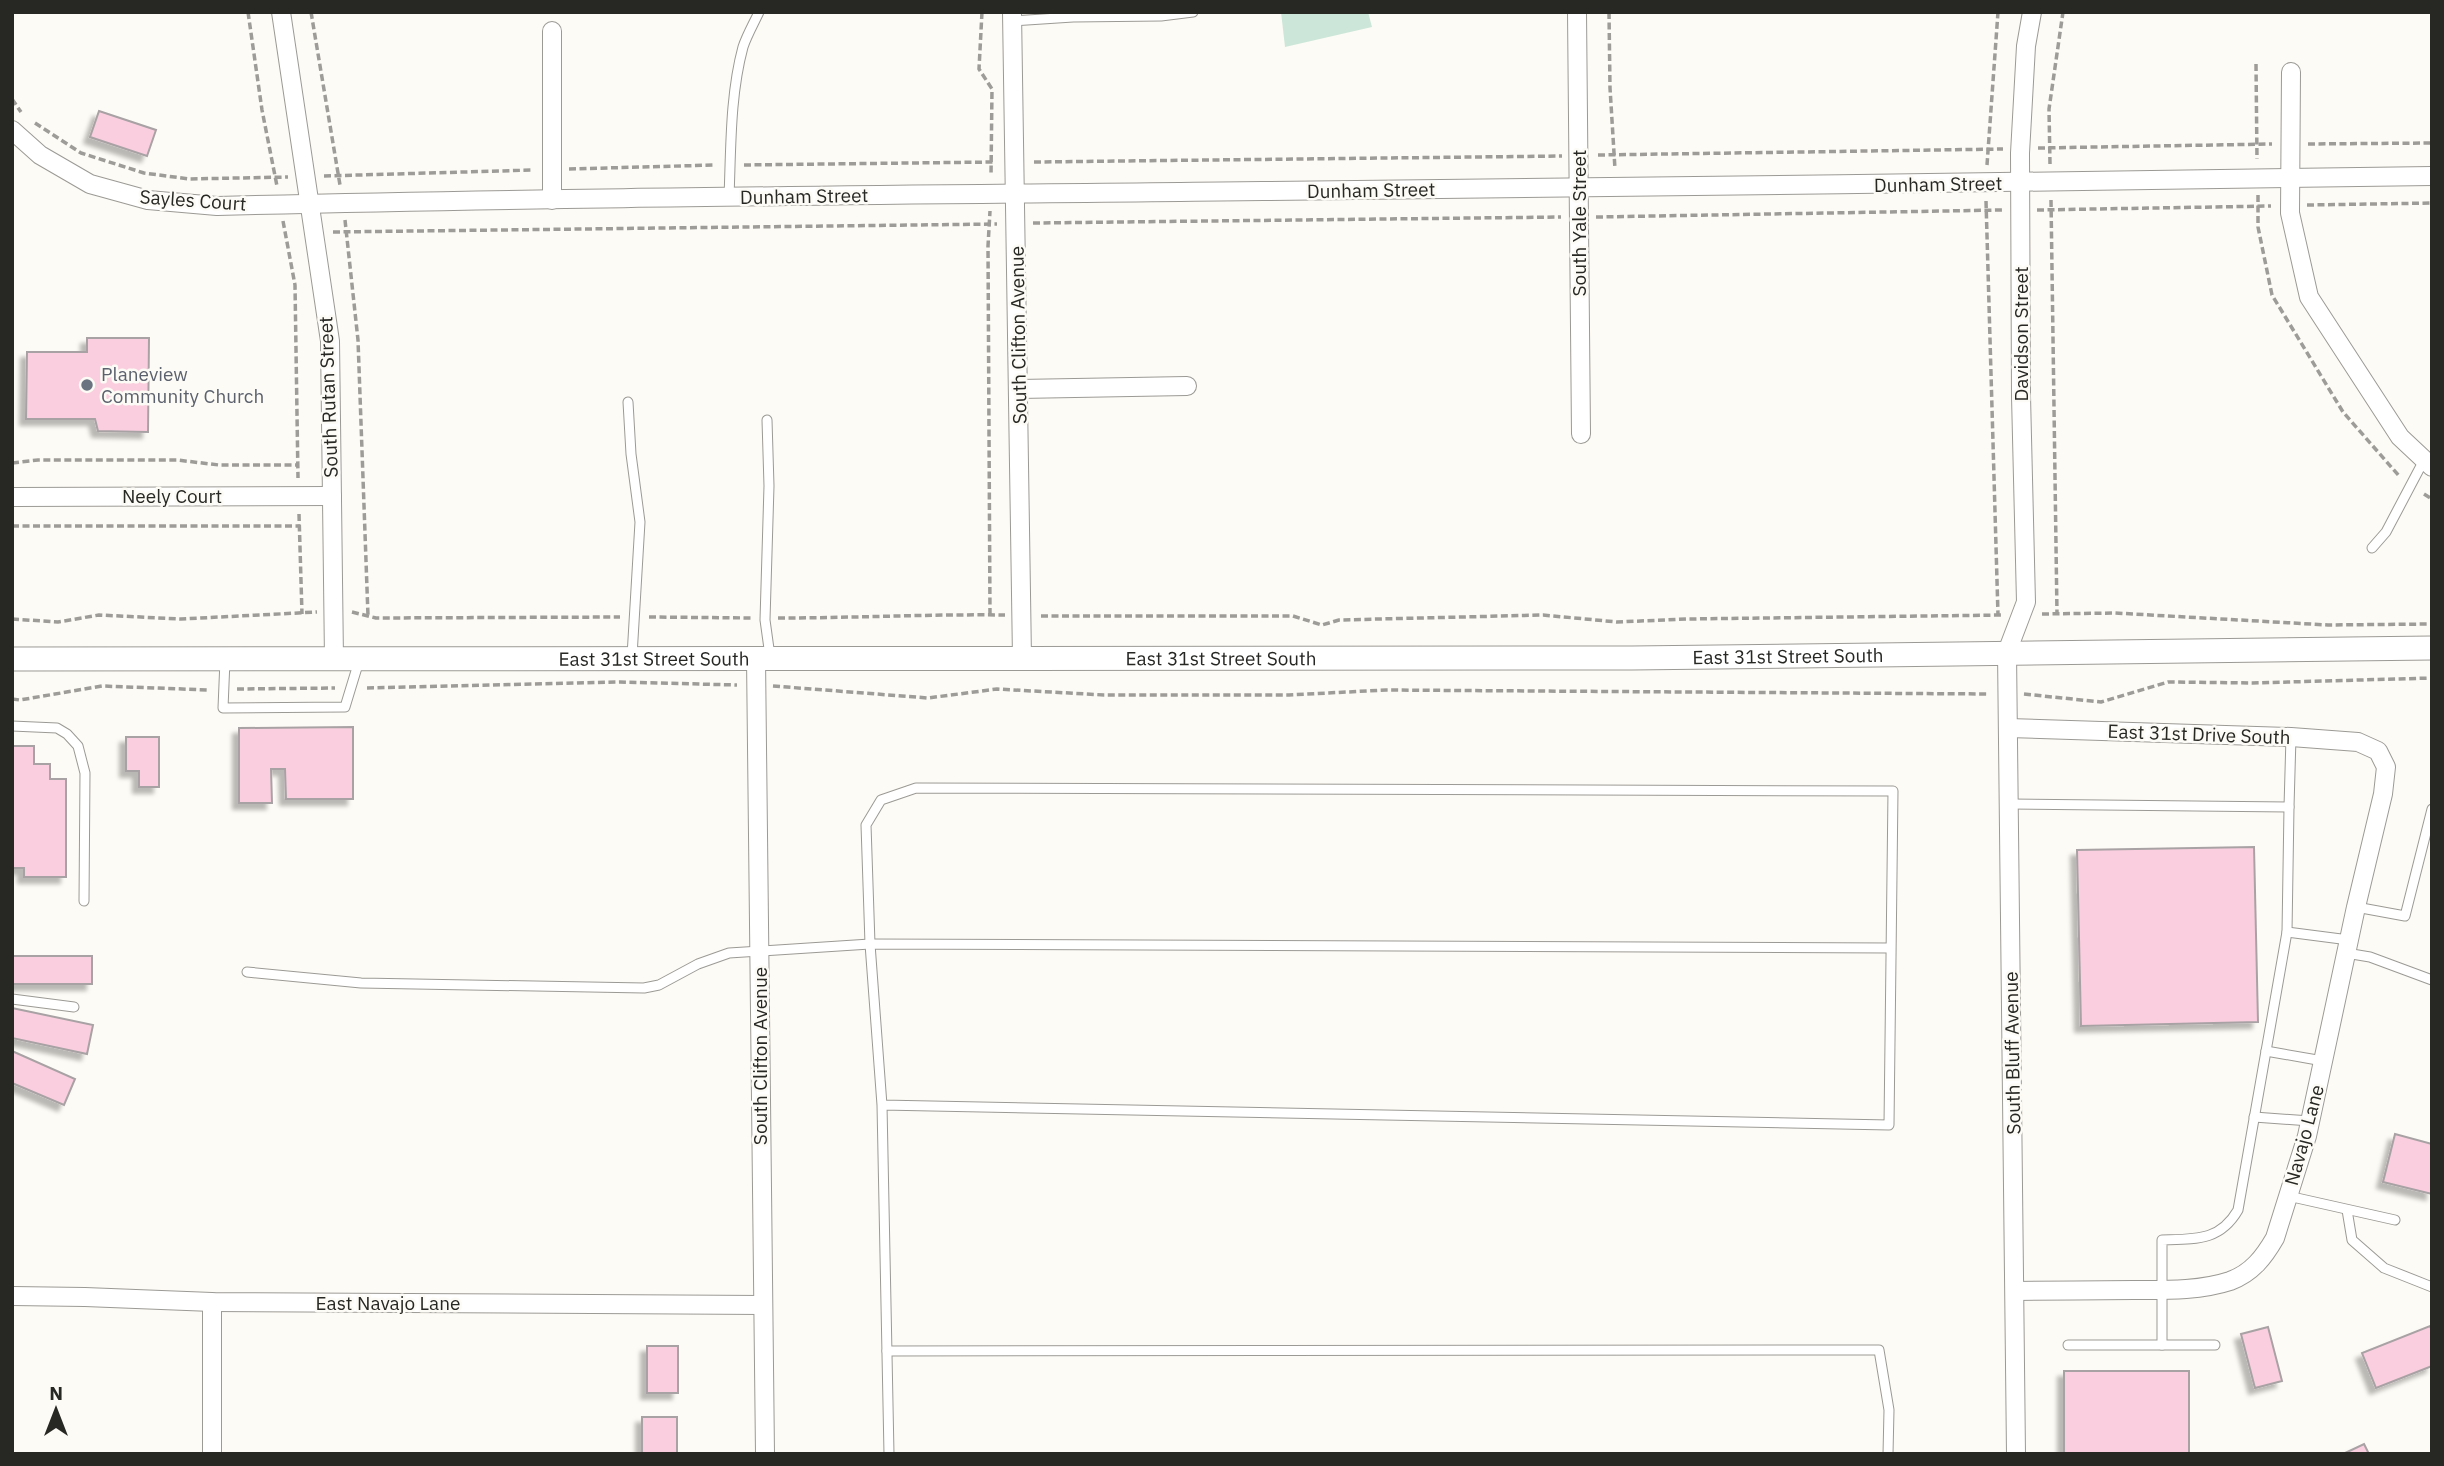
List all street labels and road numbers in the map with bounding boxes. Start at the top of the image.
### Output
street label: South Yale Street [1567,149,1591,297]
street label: Dunham Street [1874,171,2002,197]
street label: Dunham Street [1307,177,1435,203]
street label: Dunham Street [740,183,868,209]
street label: Sayles Court [139,184,247,216]
street label: South Clifton Avenue [1004,246,1032,424]
street label: Davidson Street [2009,266,2033,402]
street label: South Rutan Street [313,316,343,478]
street label: Neely Court [122,484,222,508]
street label: East 31st Street South [1692,643,1884,669]
street label: East 31st Street South [1125,646,1317,670]
street label: East 31st Street South [558,647,750,671]
street label: East 31st Drive South [2107,719,2291,749]
street label: South Clifton Avenue [748,967,772,1145]
street label: South Bluff Avenue [1999,971,2025,1135]
street label: Navajo Lane [2279,1082,2329,1188]
street label: East Navajo Lane [316,1291,461,1315]

